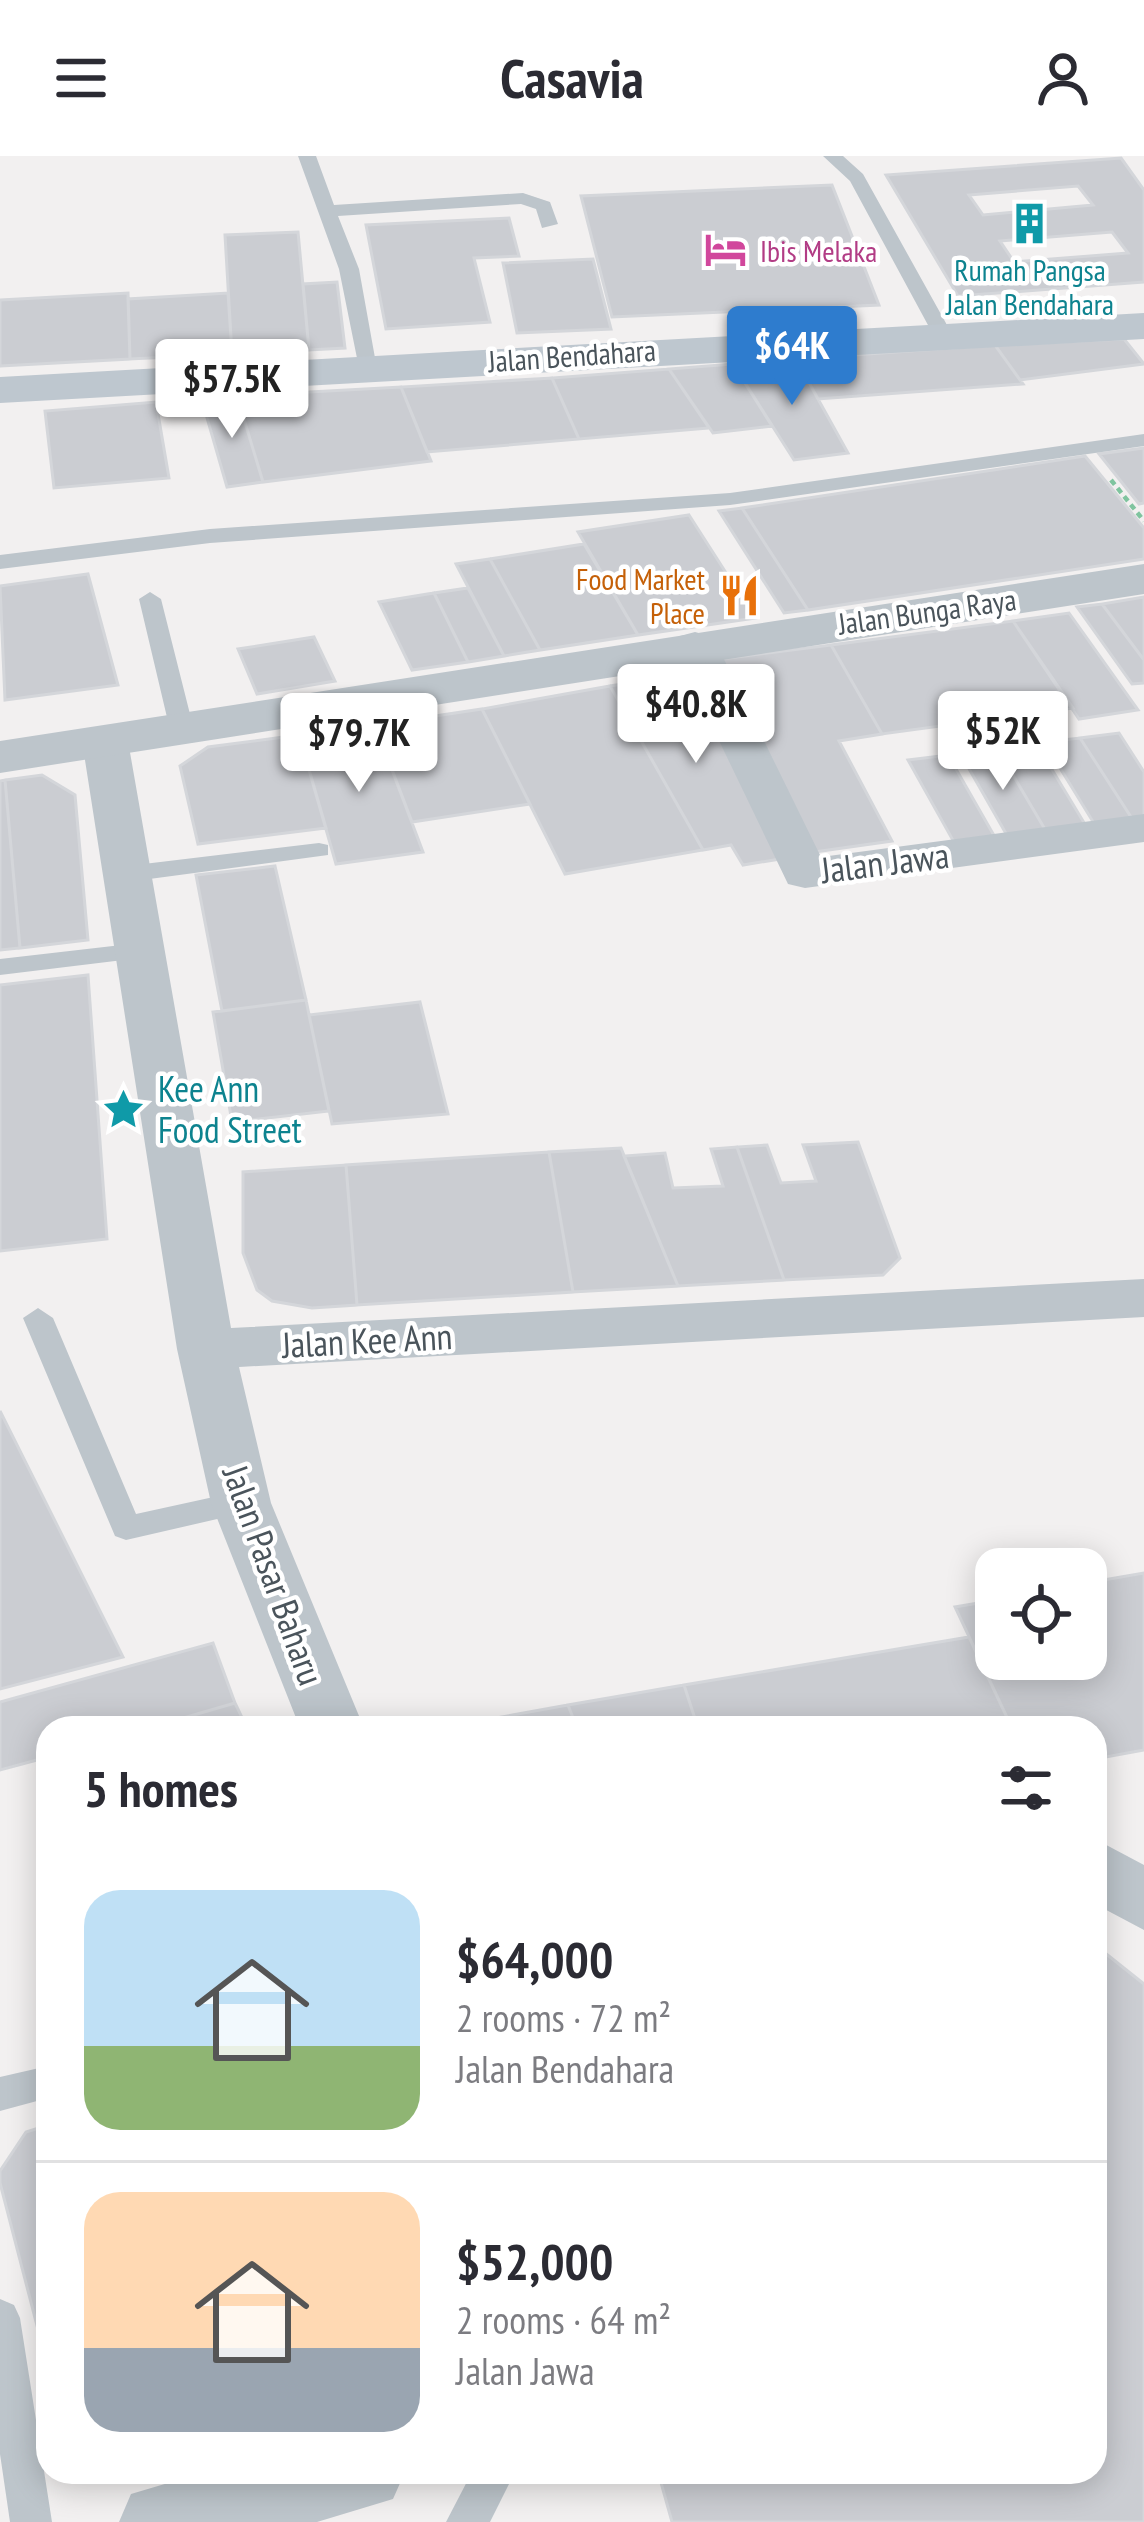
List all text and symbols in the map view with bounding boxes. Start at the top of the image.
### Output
text: Casavia [500,43,644,113]
icon: menu [48,45,114,111]
icon: person [1030,45,1096,111]
building icon: Rumah Pangsa Jalan Bendahara [1007,200,1053,246]
hotel icon: Ibis Melaka [703,227,749,273]
place label: Ibis Melaka [760,231,877,270]
place label: Rumah Pangsa Jalan Bendahara [945,250,1114,323]
pin: $64K [721,306,863,408]
text: $64K [754,319,830,370]
street label: Jalan Bendahara [486,330,657,380]
pin: $57.5K [134,339,330,441]
text: $57.5K [182,352,282,403]
place label: Food Market Place [576,559,706,632]
restaurant icon: Food Market Place [716,572,762,618]
street label: Jalan Bunga Raya [835,579,1018,643]
pin: $40.8K [598,664,794,766]
text: $40.8K [644,677,748,728]
pin: $52K [932,691,1074,793]
pin: $79.7K [261,693,457,795]
text: $52K [965,704,1041,755]
text: $79.7K [307,706,411,757]
street label: Jalan Jawa [818,831,951,893]
place label: Kee Ann Food Street [158,1065,302,1153]
place icon: Kee Ann Food Street [101,1086,147,1132]
street label: Jalan Kee Ann [280,1312,453,1368]
street label: Jalan Pasar Baharu [212,1458,335,1691]
map controls [975,1548,1107,1680]
button: locate [975,1548,1107,1680]
text: 5 homes [84,1755,238,1821]
icon: filters [993,1755,1059,1821]
text: $64,000 [456,1926,613,1992]
icon: home [180,1938,324,2082]
text: 2 rooms · 72 m² [456,1992,671,2043]
text: Jalan Bendahara [456,2043,674,2094]
text: $52,000 [456,2228,613,2294]
icon: home [180,2240,324,2384]
text: 2 rooms · 64 m² [456,2294,671,2345]
text: Jalan Jawa [456,2345,595,2396]

